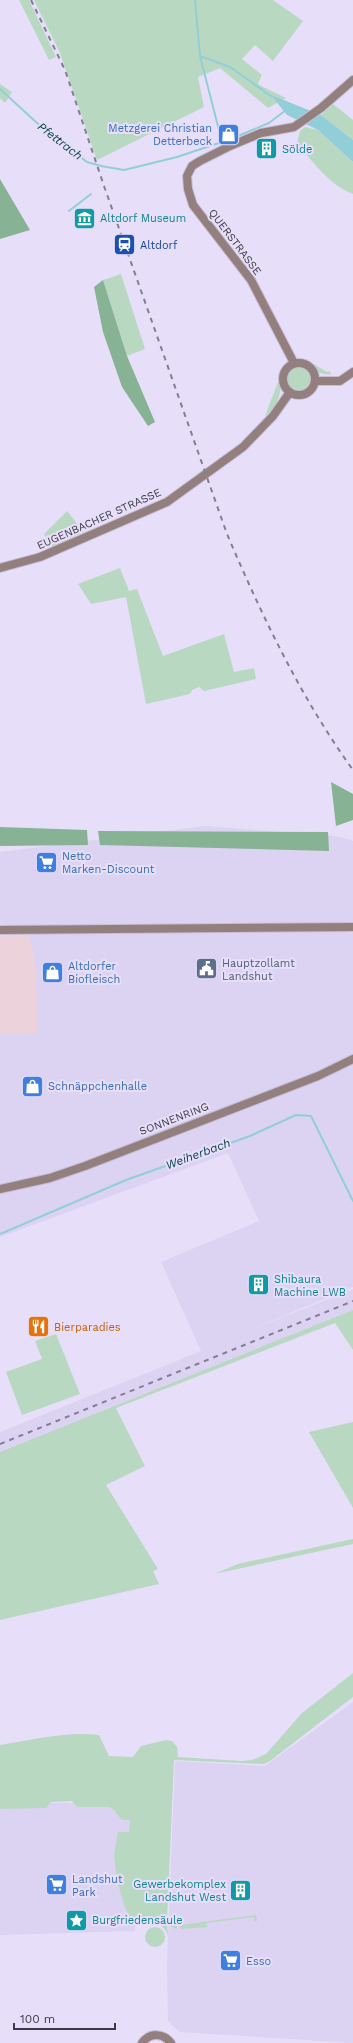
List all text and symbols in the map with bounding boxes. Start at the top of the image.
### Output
water label: Pfettrach [35,119,85,163]
shop icon: Metzgerei Christian Detterbeck [215,121,241,147]
place label: Metzgerei Christian Detterbeck [108,122,212,148]
building icon: Sölde [253,136,279,162]
place label: Sölde [282,143,312,156]
museum icon: Altdorf Museum [72,205,98,231]
street label: QUERSTRASSE [206,206,264,278]
place label: Altdorf Museum [100,212,186,225]
station icon: Altdorf [112,232,138,258]
place label: Altdorf [140,239,178,252]
street label: EUGENBACHER STRASSE [35,486,163,552]
supermarket icon: Netto Marken-Discount [33,849,59,875]
place label: Netto Marken-Discount [62,850,155,876]
public building icon: Hauptzollamt Landshut [194,956,220,982]
place label: Hauptzollamt Landshut [222,957,295,983]
shop icon: Altdorfer Biofleisch [40,959,66,985]
place label: Altdorfer Biofleisch [68,960,120,986]
shop icon: Schnäppchenhalle [20,1073,46,1099]
place label: Schnäppchenhalle [48,1080,147,1093]
street label: SONNENRING [138,1100,210,1138]
water label: Weiherbach [164,1136,232,1172]
building icon: Shibaura Machine LWB [245,1272,271,1298]
place label: Shibaura Machine LWB [274,1273,346,1299]
restaurant icon: Bierparadies [25,1314,51,1340]
place label: Bierparadies [54,1321,121,1334]
supermarket icon: Landshut Park [43,1872,69,1898]
place label: Landshut Park [72,1873,123,1899]
building icon: Gewerbekomplex Landshut West [228,1877,254,1903]
place label: Gewerbekomplex Landshut West [133,1878,226,1904]
place icon: Burgfriedensäule [64,1907,90,1933]
place label: Burgfriedensäule [92,1914,183,1927]
supermarket icon: Esso [217,1948,243,1974]
place label: Esso [246,1955,271,1968]
scale bar [14,2005,115,2031]
text: 100 m [20,2012,55,2026]

